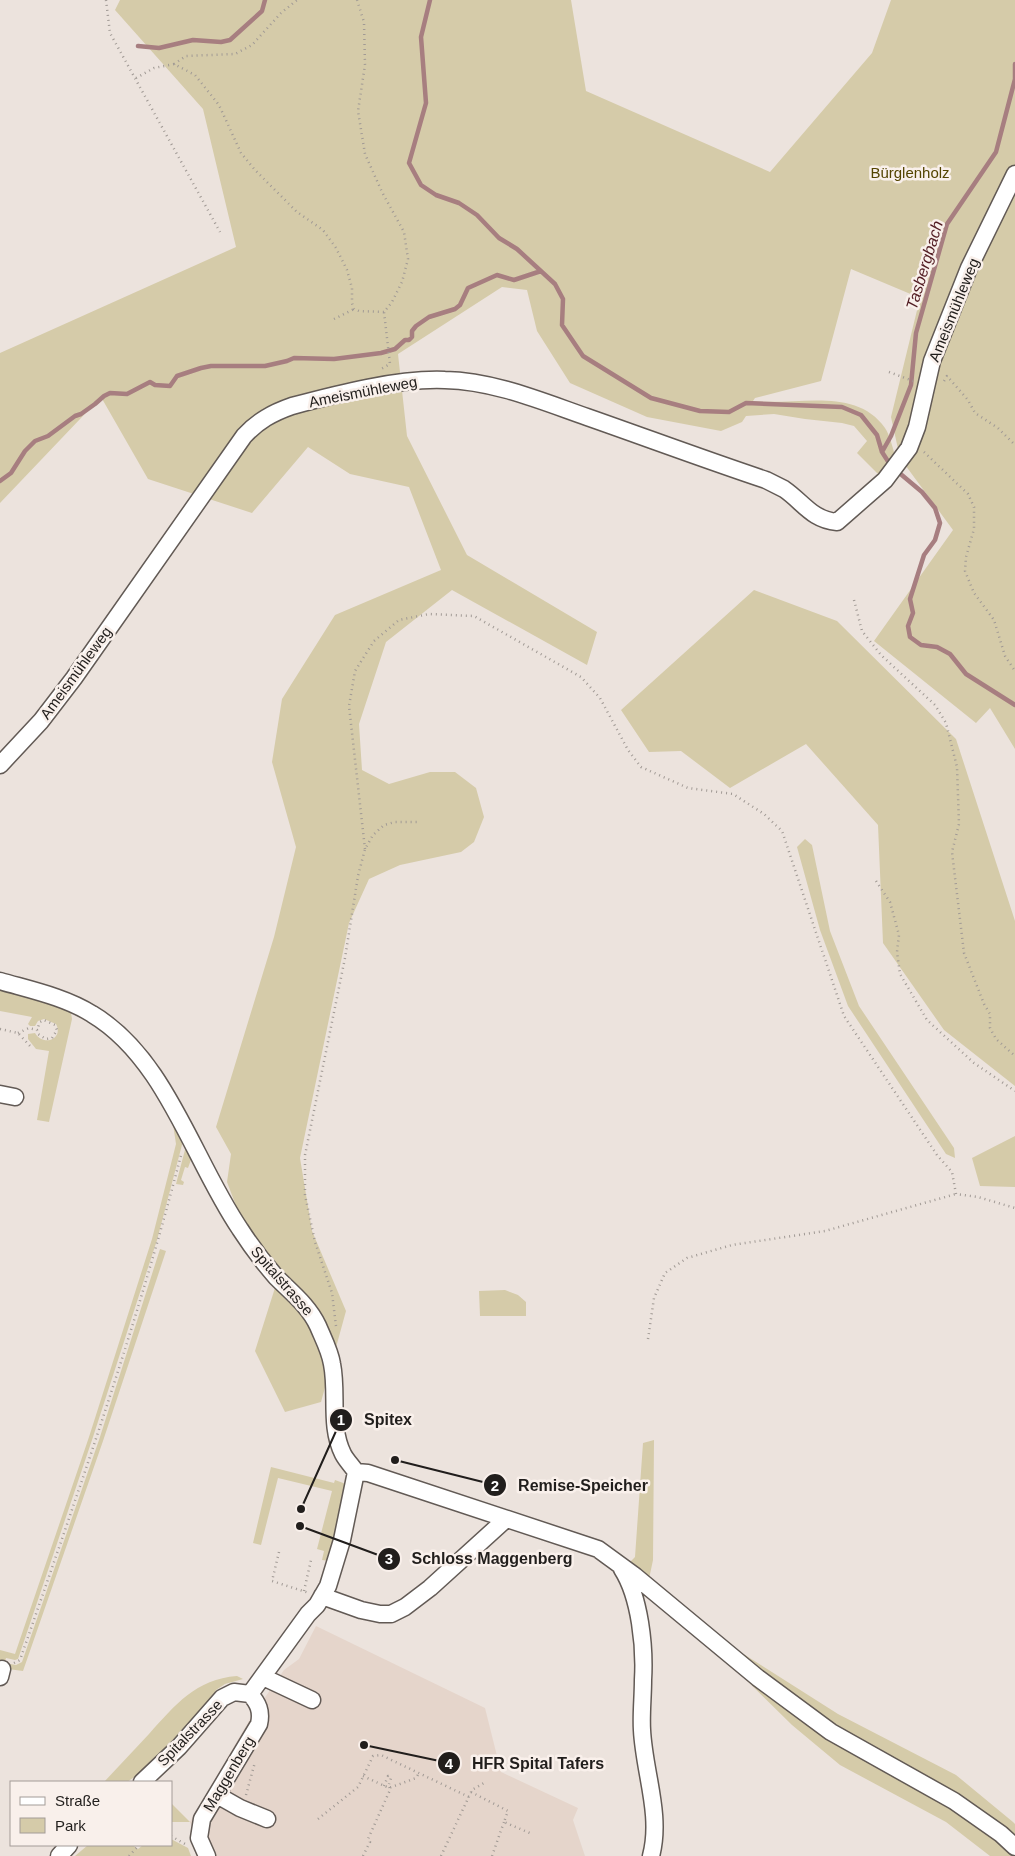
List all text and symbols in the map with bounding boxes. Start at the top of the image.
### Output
park label: Bürglenholz [870,164,950,181]
water label: Tasbergbach [903,219,946,312]
street label: Ameismühleweg [925,256,982,364]
street label: Ameismühleweg [307,373,419,410]
street label: Ameismühleweg [36,623,115,722]
street label: Spitalstrasse [248,1243,317,1319]
callout: Spitex [329,1404,422,1435]
text: 1 [337,1411,345,1428]
text: Spitex [364,1411,412,1428]
callout: Remise-Speicher [483,1470,657,1501]
text: 2 [491,1477,499,1494]
text: Remise-Speicher [518,1477,648,1494]
callout: Schloss Maggenberg [376,1543,582,1574]
text: 3 [385,1550,393,1567]
text: Schloss Maggenberg [412,1550,572,1567]
street label: Spitalstrasse [154,1696,226,1769]
street label: Maggenberg [200,1733,258,1814]
callout: HFR Spital Tafers [437,1748,614,1779]
text: 4 [445,1755,454,1772]
text: HFR Spital Tafers [472,1755,604,1772]
legend [10,1781,172,1846]
text: Straße [55,1792,100,1809]
text: Park [55,1817,86,1834]

